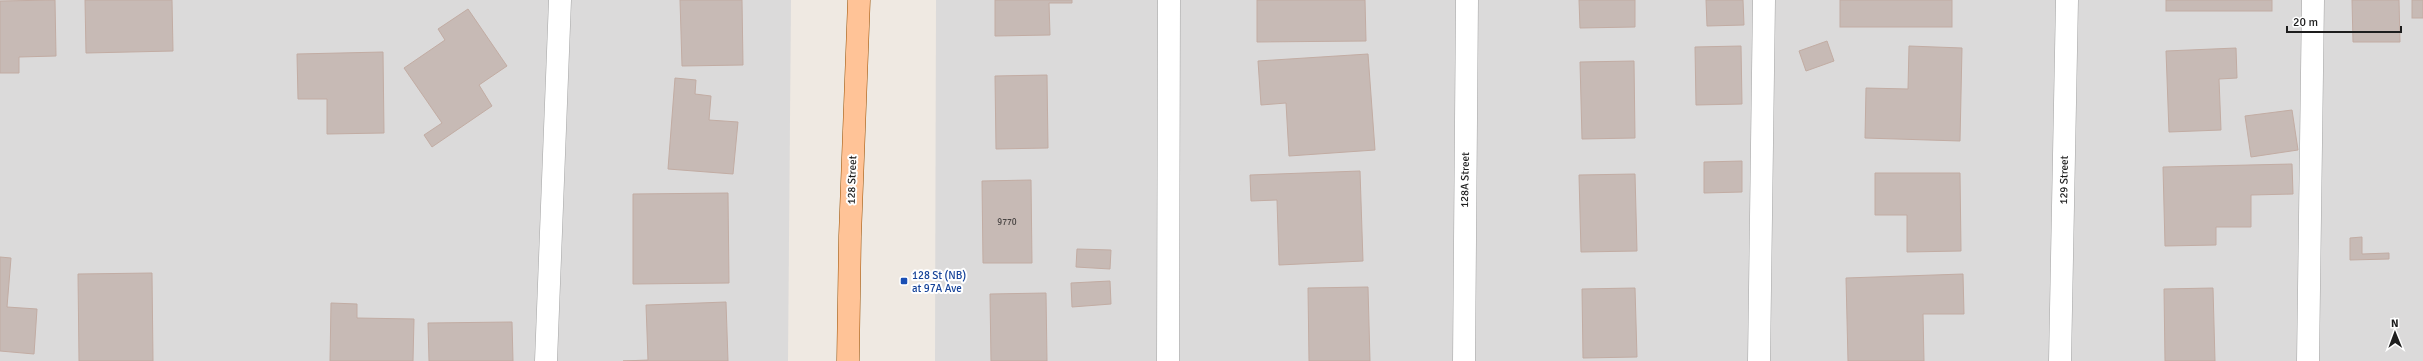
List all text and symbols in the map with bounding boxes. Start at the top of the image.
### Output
scale bar [2287,8,2401,34]
text: 20 m [2293,15,2318,30]
street label: 128A Street [1458,152,1472,208]
street label: 128 Street [845,155,859,205]
street label: 129 Street [2057,155,2071,205]
house number: 9770 [997,217,1017,228]
place label: 128 St (NB) at 97A Ave [912,269,966,295]
marker: 128 St (NB) at 97A Ave [899,276,909,286]
north arrow [2375,313,2415,353]
text: N [2391,317,2399,330]

